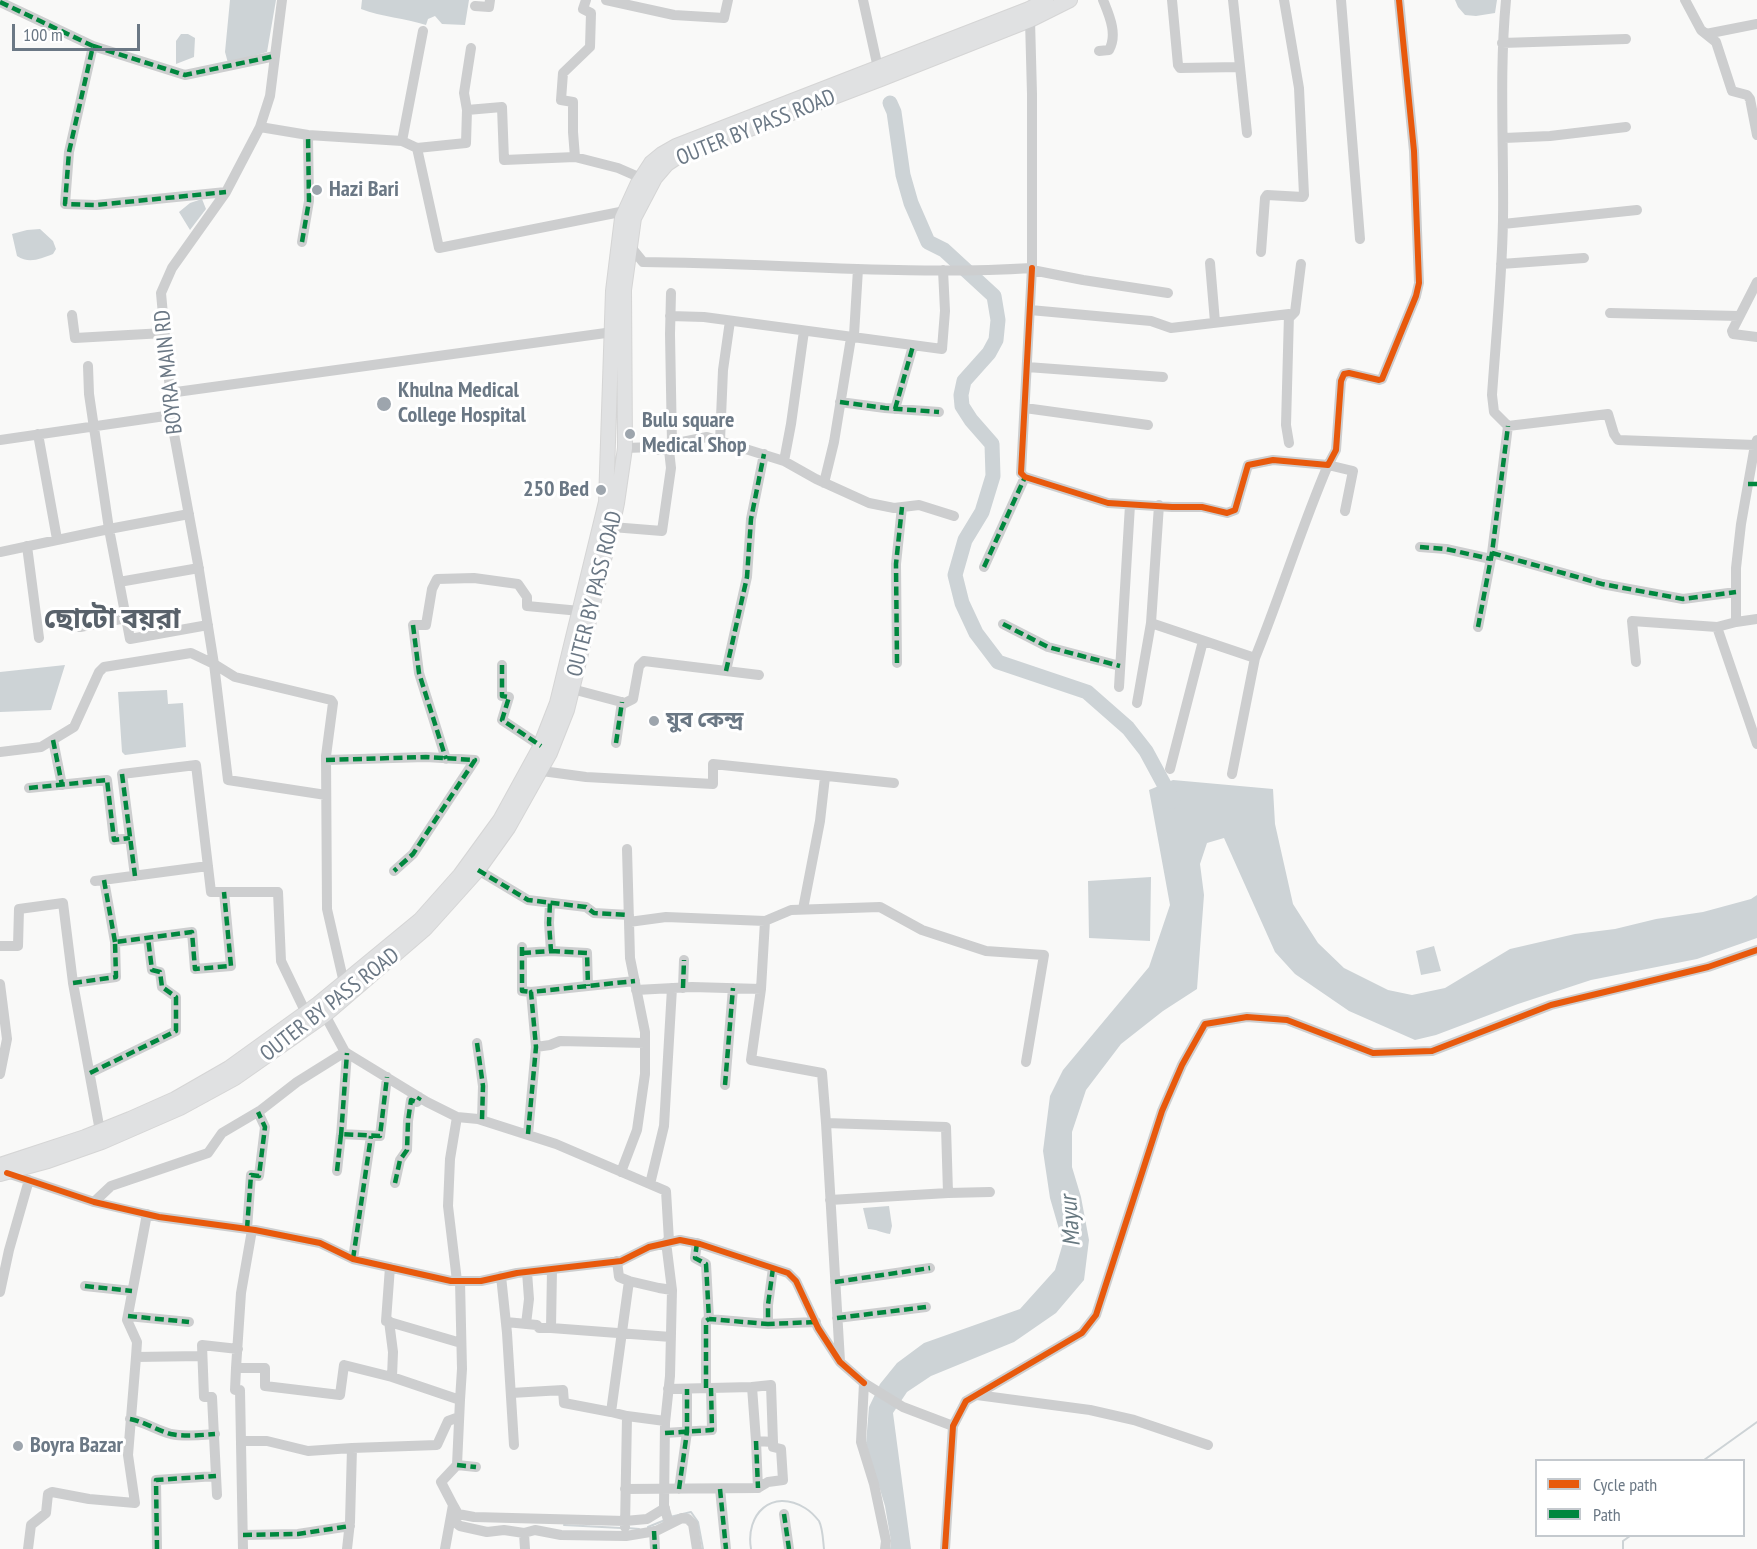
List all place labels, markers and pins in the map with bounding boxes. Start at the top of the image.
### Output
place label: Hazi Bari [329,177,399,203]
marker: Hazi Bari [310,183,324,197]
place label: Khulna Medical College Hospital [398,378,526,430]
marker: Khulna Medical College Hospital [375,395,393,413]
place label: Bulu square Medical Shop [642,408,747,460]
marker: Bulu square Medical Shop [623,427,637,441]
place label: 250 Bed [523,477,589,503]
marker: 250 Bed [594,483,608,497]
place label: যুব কেন্দ্র [666,708,744,734]
marker: যুব কেন্দ্র [647,714,661,728]
place label: Boyra Bazar [30,1433,123,1459]
marker: Boyra Bazar [11,1439,25,1453]

